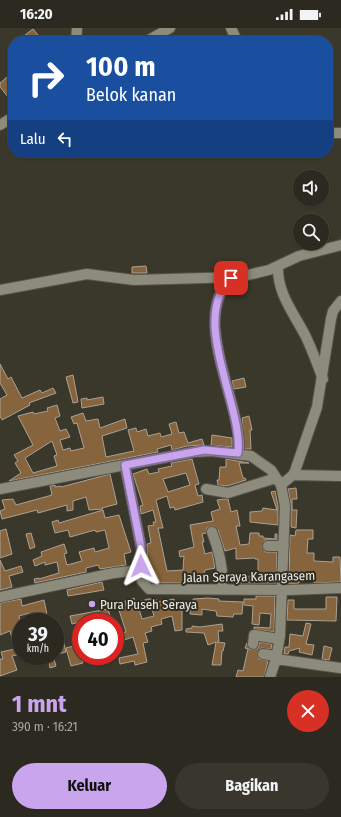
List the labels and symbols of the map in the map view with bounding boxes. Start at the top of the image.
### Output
pin [214,261,248,295]
position arrow [120,545,162,587]
street label: Jalan Seraya Karangasem [183,568,315,585]
place label: Pura Puseh Seraya [100,597,197,612]
marker: Pura Puseh Seraya [87,599,97,609]
speed limit sign: 40 [72,613,124,665]

